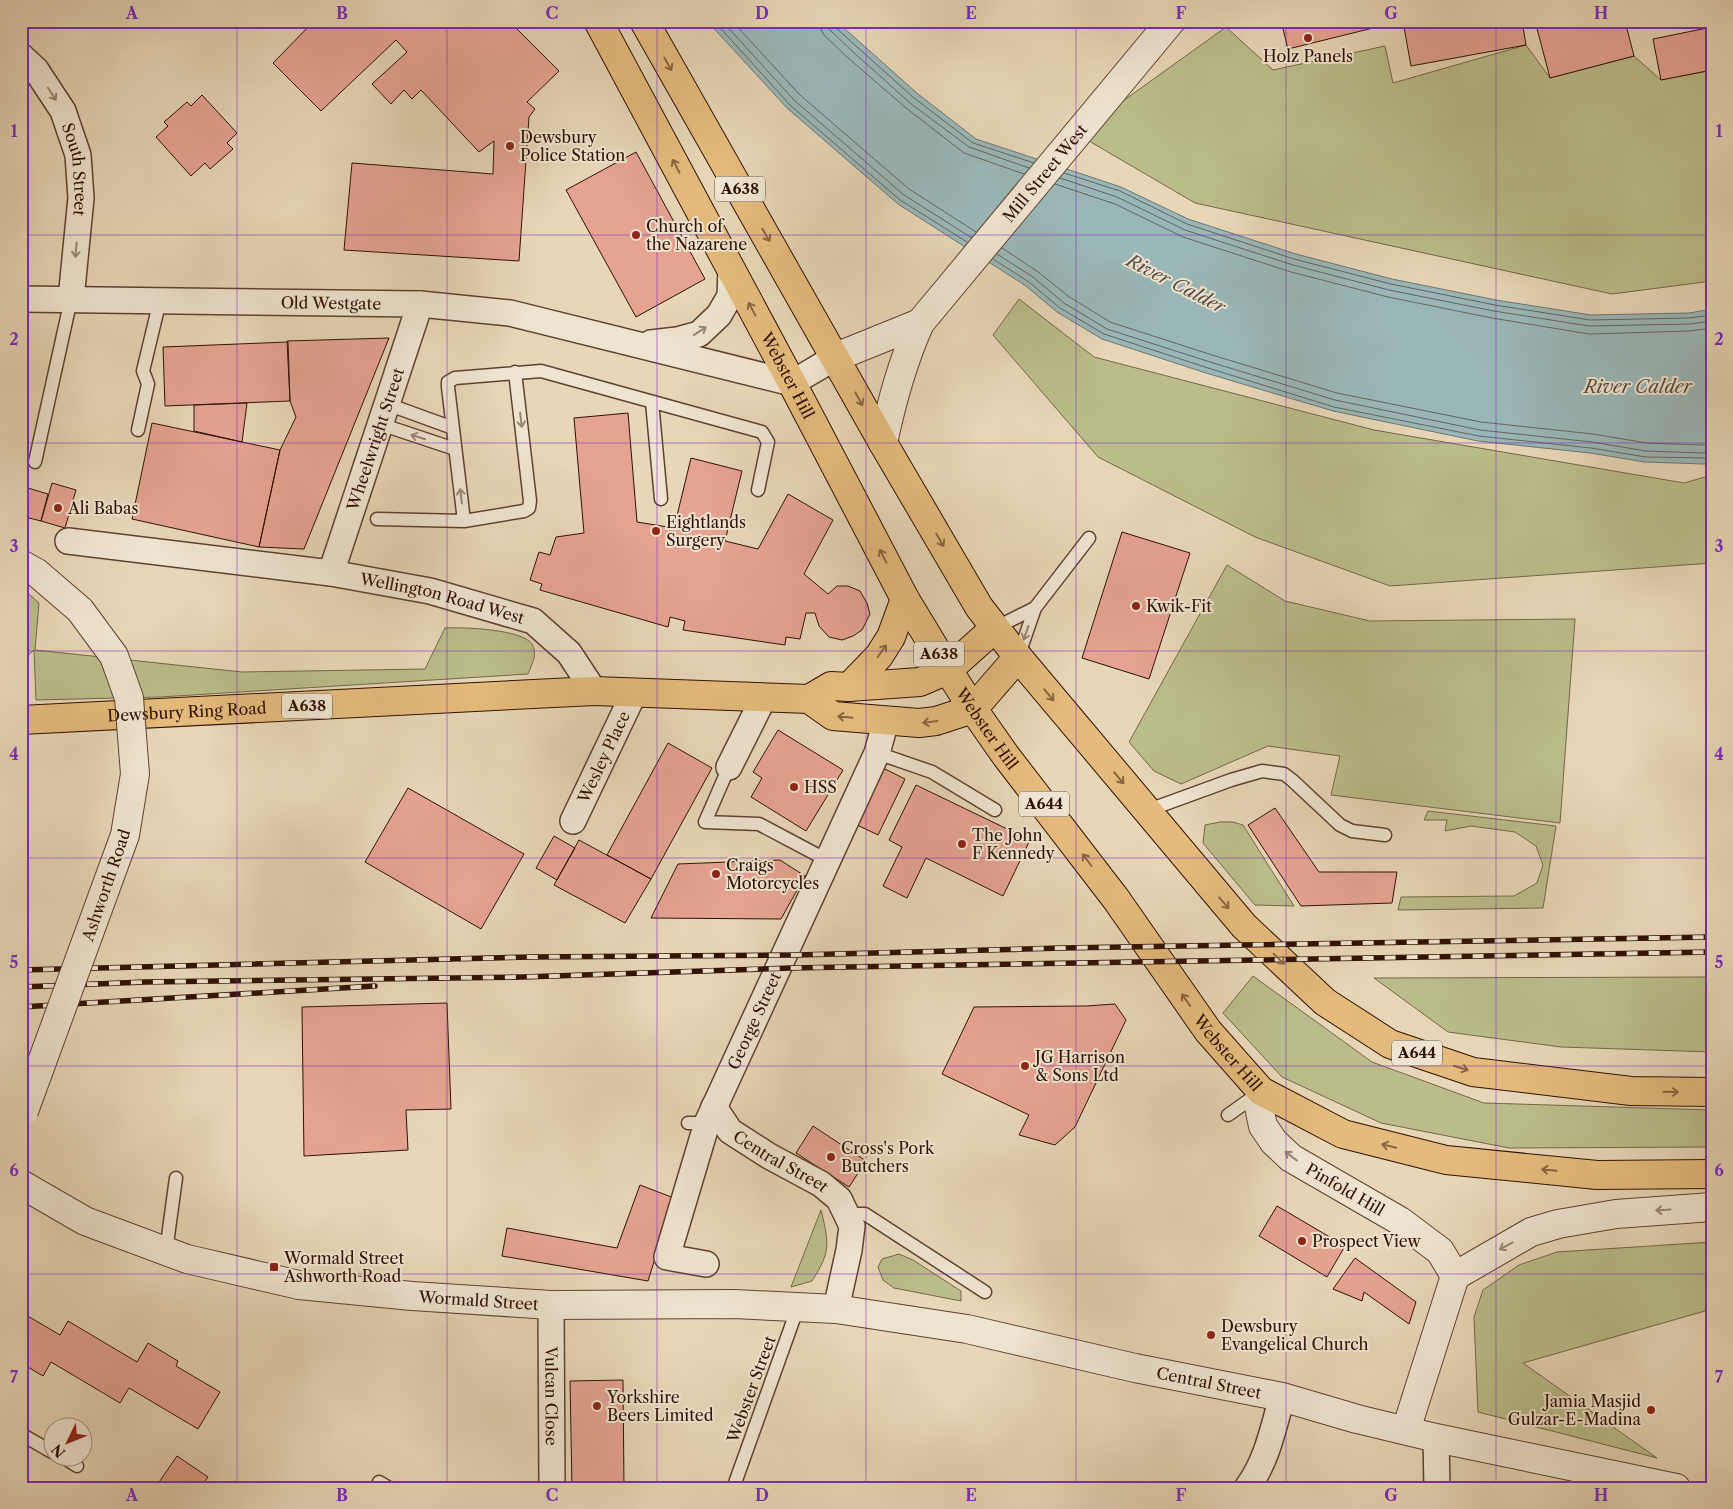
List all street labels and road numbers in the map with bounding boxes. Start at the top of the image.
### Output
street label: South Street [58,120,91,217]
street label: Mill Street West [998,120,1092,226]
road number: A638 [715,176,765,202]
street label: Old Westgate [281,292,381,314]
street label: Webster Hill [756,328,819,422]
street label: Wheelwright Street [342,365,408,514]
street label: Wellington Road West [357,568,527,628]
road number: A638 [914,642,964,666]
street label: Webster Hill [951,683,1023,774]
road number: A638 [282,694,332,718]
street label: Dewsbury Ring Road [107,698,267,726]
street label: Wesley Place [573,708,634,807]
road number: A644 [1019,792,1069,816]
street label: Ashworth Road [77,826,135,945]
street label: George Street [723,968,785,1073]
street label: Webster Hill [1189,1010,1267,1096]
road number: A644 [1392,1040,1442,1066]
street label: Central Street [730,1126,833,1196]
street label: Pinfold Hill [1302,1159,1388,1220]
street label: Wormald Street [417,1286,540,1314]
street label: Webster Street [722,1332,780,1446]
street label: Vulcan Close [541,1345,562,1446]
street label: Central Street [1155,1362,1263,1403]

